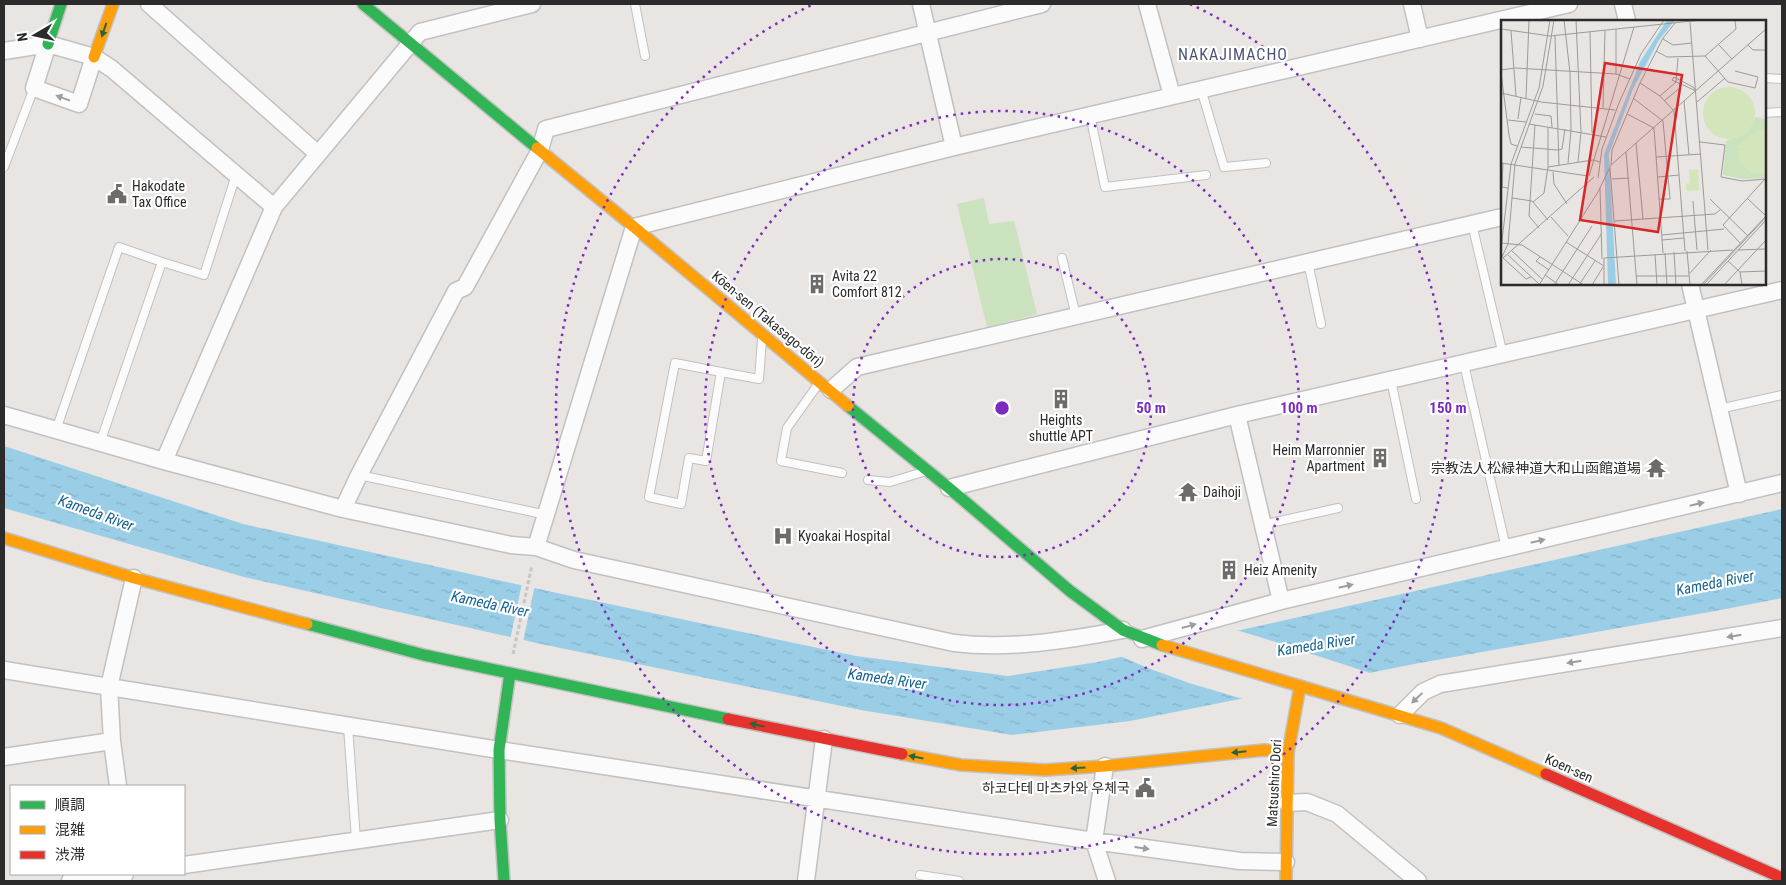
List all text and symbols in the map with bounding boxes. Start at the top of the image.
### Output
north arrow [10,10,60,60]
inset map [1501,20,1766,285]
one-way arrow [100,23,108,38]
text: N [14,32,31,43]
district label: NAKAJIMACHO [1178,45,1288,64]
one-way arrow [55,94,70,102]
place label: Hakodate Tax Office [132,178,187,210]
public building icon: Hakodate Tax Office [106,183,128,205]
street label: Kōen-sen (Takasago-dōri) [708,267,827,371]
place label: Avita 22 Comfort 812 [832,268,902,300]
building icon: Avita 22 Comfort 812 [806,273,828,295]
building icon: Heights shuttle APT [1050,388,1072,410]
centre of rings [993,399,1011,417]
text: 50 m [1136,399,1166,417]
text: 100 m [1280,399,1318,417]
text: 150 m [1429,399,1467,417]
place label: Heights shuttle APT [1029,412,1093,444]
place label: Heim Marronnier Apartment [1272,442,1365,474]
building icon: Heim Marronnier Apartment [1369,447,1391,469]
temple icon: 宗教法人松緑神道大和山函館道場 [1645,457,1667,479]
place label: 宗教法人松緑神道大和山函館道場 [1431,460,1641,476]
temple icon: Daihoji [1177,481,1199,503]
place label: Daihoji [1203,484,1241,500]
water label: Kameda River [56,491,137,535]
one-way arrow [1689,500,1704,508]
hospital icon: Kyoakai Hospital [772,525,794,547]
place label: Kyoakai Hospital [798,528,891,544]
one-way arrow [1531,537,1546,545]
building icon: Heiz Amenity [1218,559,1240,581]
place label: Heiz Amenity [1244,562,1317,578]
water label: Kameda River [1675,567,1756,599]
one-way arrow [1339,582,1354,590]
water label: Kameda River [450,587,531,621]
one-way arrow [1181,621,1196,629]
water label: Kameda River [1276,630,1357,660]
one-way arrow [1726,632,1742,640]
one-way arrow [1565,658,1581,666]
water label: Kameda River [847,665,928,693]
one-way arrow [1412,692,1424,704]
one-way arrow [749,721,764,729]
street label: Matsushiro Dori [1264,739,1284,827]
one-way arrow [1231,749,1247,757]
street label: Koen-sen [1542,750,1596,786]
one-way arrow [908,752,924,760]
one-way arrow [1069,764,1085,772]
public building icon: 하코다테 마츠카와 우체국 [1134,777,1156,799]
place label: 하코다테 마츠카와 우체국 [982,780,1130,796]
legend [10,785,185,875]
text: 順調 [55,796,85,814]
text: 混雑 [55,821,85,839]
one-way arrow [1135,844,1151,852]
text: 渋滞 [55,846,85,864]

